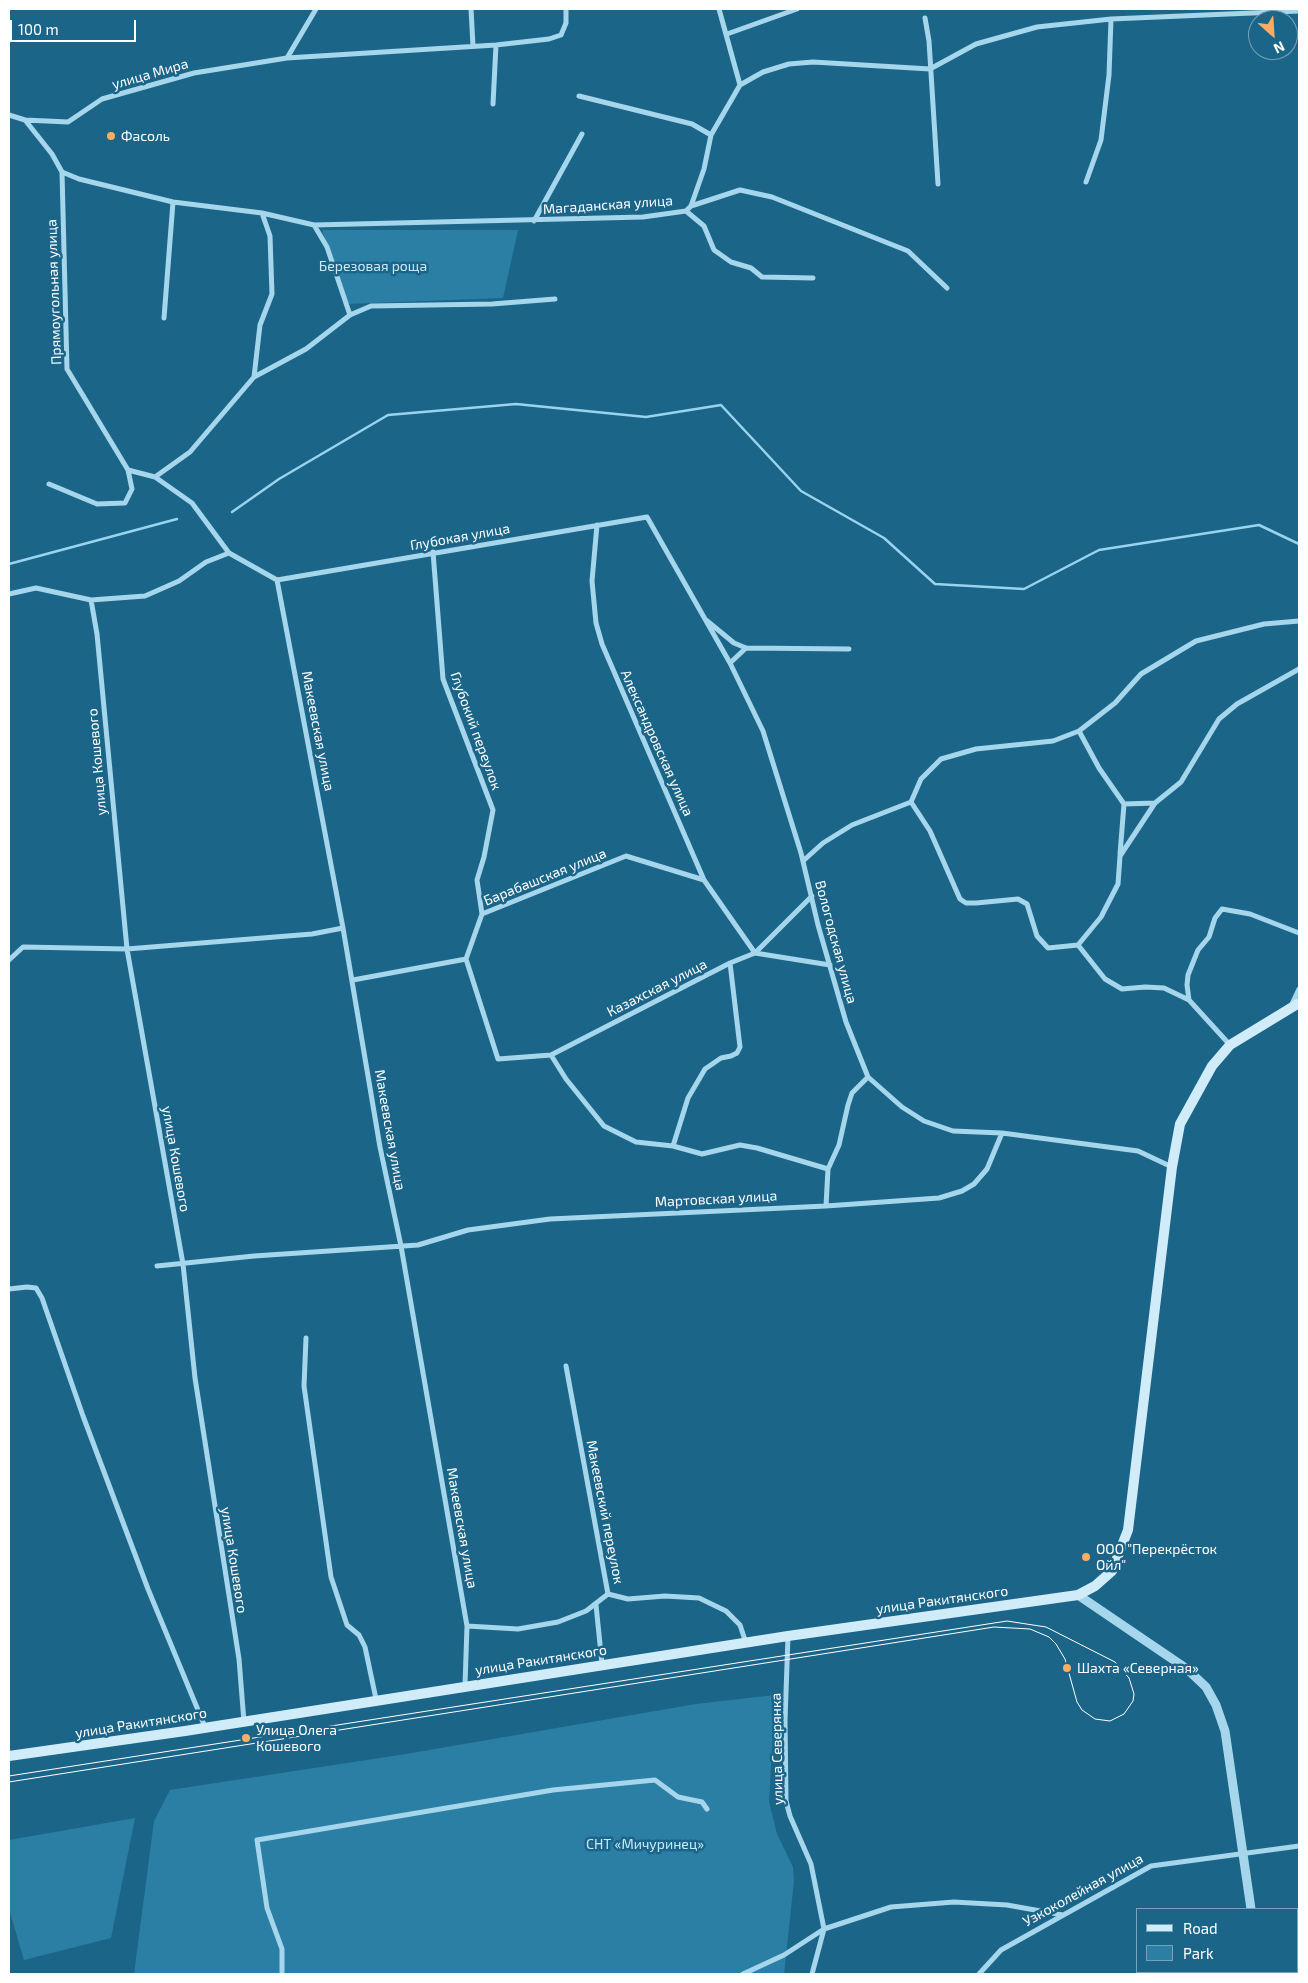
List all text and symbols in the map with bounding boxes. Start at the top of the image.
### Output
scale bar [12,10,139,42]
north arrow [1248,10,1298,60]
text: 100 m [18,20,59,38]
text: N [1271,38,1288,58]
street label: улица Мира [110,55,190,93]
place label: Фасоль [121,128,170,144]
marker: Фасоль [105,130,117,142]
street label: Магаданская улица [542,192,674,218]
street label: Прямоугольная улица [43,219,65,365]
park label: Березовая роща [319,258,427,274]
street label: Глубокая улица [409,520,511,554]
street label: Александровская улица [617,667,697,819]
street label: Макеевская улица [298,669,338,793]
street label: Глубокий переулок [447,670,505,792]
street label: улица Кошевого [84,708,110,816]
street label: Барабашская улица [481,845,609,909]
street label: Вологодская улица [811,879,861,1005]
street label: Казахская улица [604,956,710,1020]
street label: Макеевская улица [371,1068,409,1192]
street label: улица Кошевого [158,1105,194,1213]
street label: Мартовская улица [654,1187,778,1211]
street label: Макеевский переулок [583,1439,627,1585]
street label: Макеевская улица [443,1466,481,1590]
street label: улица Кошевого [217,1506,251,1614]
place label: ООО "Перекрёсток Ойл" [1096,1541,1217,1574]
marker: ООО "Перекрёсток Ойл" [1080,1551,1092,1563]
street label: улица Ракитянского [875,1582,1009,1618]
street label: улица Ракитянского [474,1641,608,1679]
place label: Шахта «Северная» [1077,1660,1199,1676]
marker: Шахта «Северная» [1061,1662,1073,1674]
street label: улица Северянка [768,1693,786,1805]
street label: улица Ракитянского [74,1704,208,1742]
place label: Улица Олега Кошевого [256,1722,337,1754]
marker: Улица Олега Кошевого [240,1732,252,1744]
park label: СНТ «Мичуринец» [586,1836,704,1852]
street label: Узкоколейная улица [1020,1850,1146,1930]
legend [1136,1908,1298,1973]
text: Road [1183,1919,1218,1937]
text: Park [1183,1944,1214,1962]

